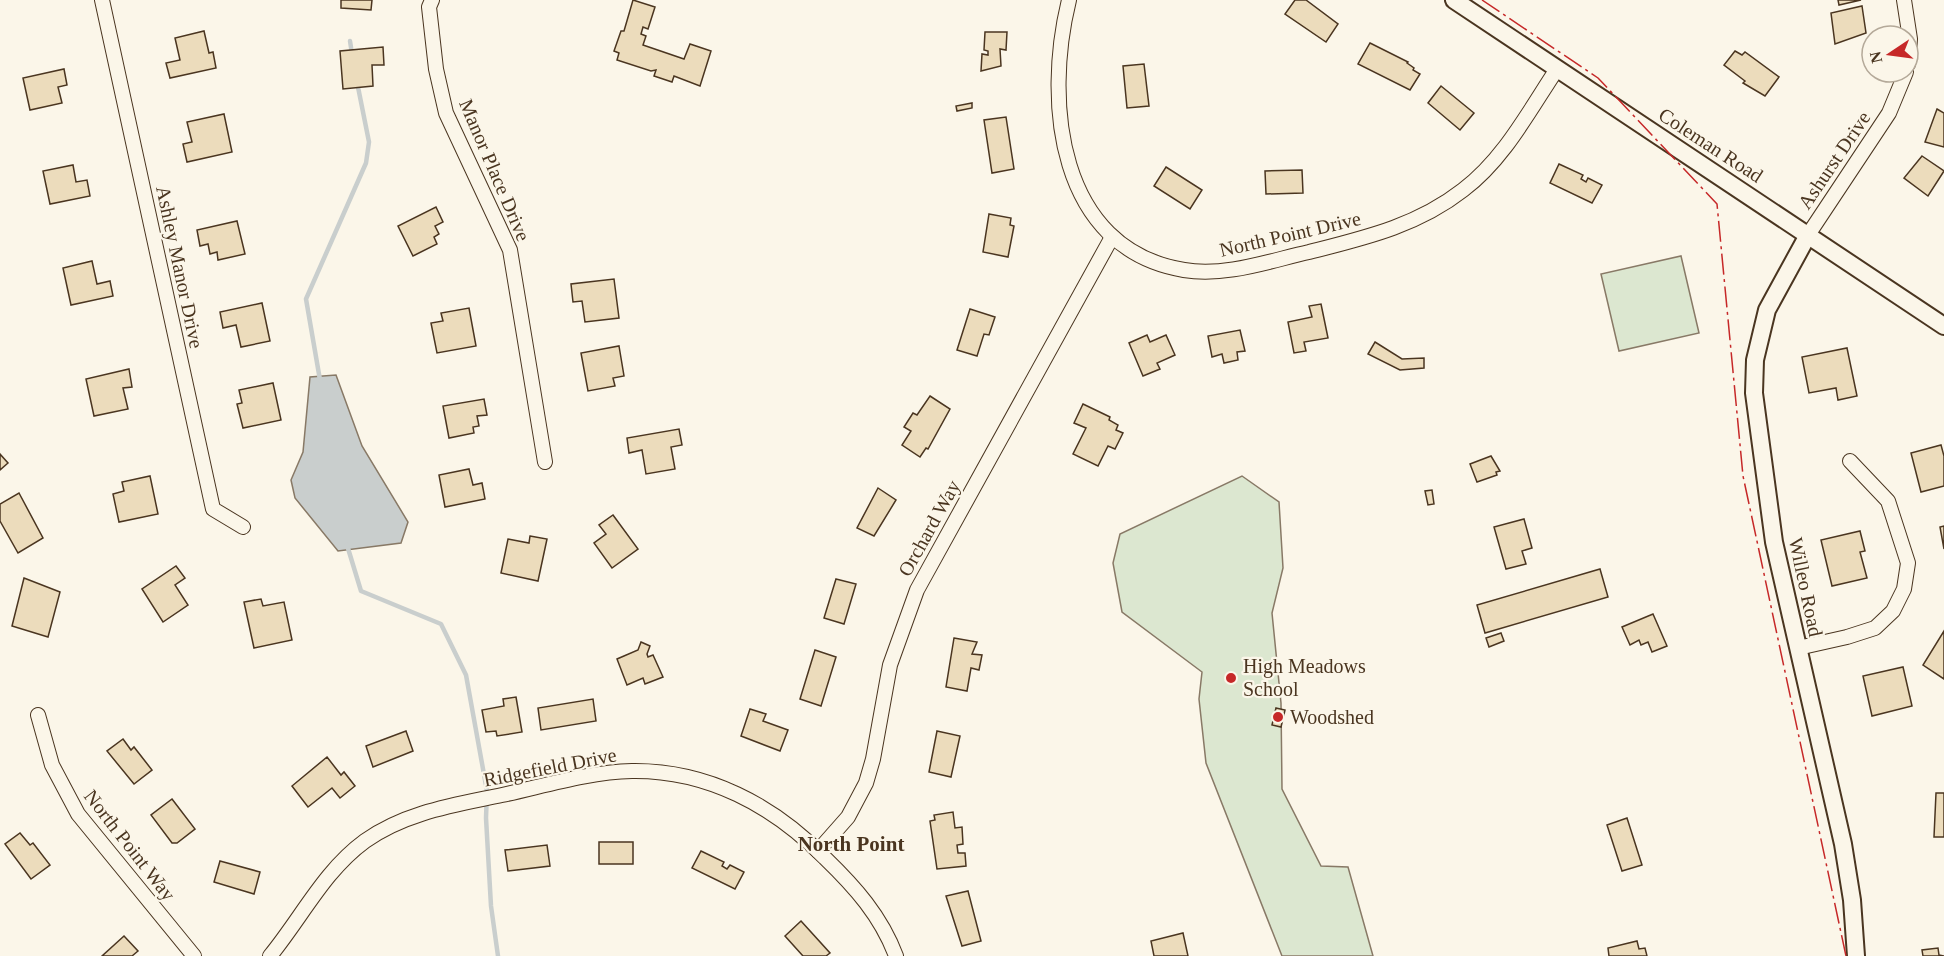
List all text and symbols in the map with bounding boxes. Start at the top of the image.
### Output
north arrow [1860,24,1920,84]
text: N [1866,49,1885,65]
street label: Manor Place Drive [455,96,535,244]
street label: Coleman Road [1655,103,1767,187]
street label: Ashurst Drive [1793,107,1875,213]
street label: Ashley Manor Drive [151,184,208,351]
street label: North Point Drive [1217,207,1363,261]
street label: Orchard Way [894,476,965,580]
street label: Willeo Road [1785,535,1827,639]
place label: High Meadows School [1243,655,1366,700]
marker: High Meadows School [1224,671,1238,685]
place label: Woodshed [1290,706,1374,728]
marker: Woodshed [1271,710,1285,724]
street label: Ridgefield Drive [482,743,619,792]
street label: North Point Way [79,785,180,905]
district label: North Point [798,832,904,856]

